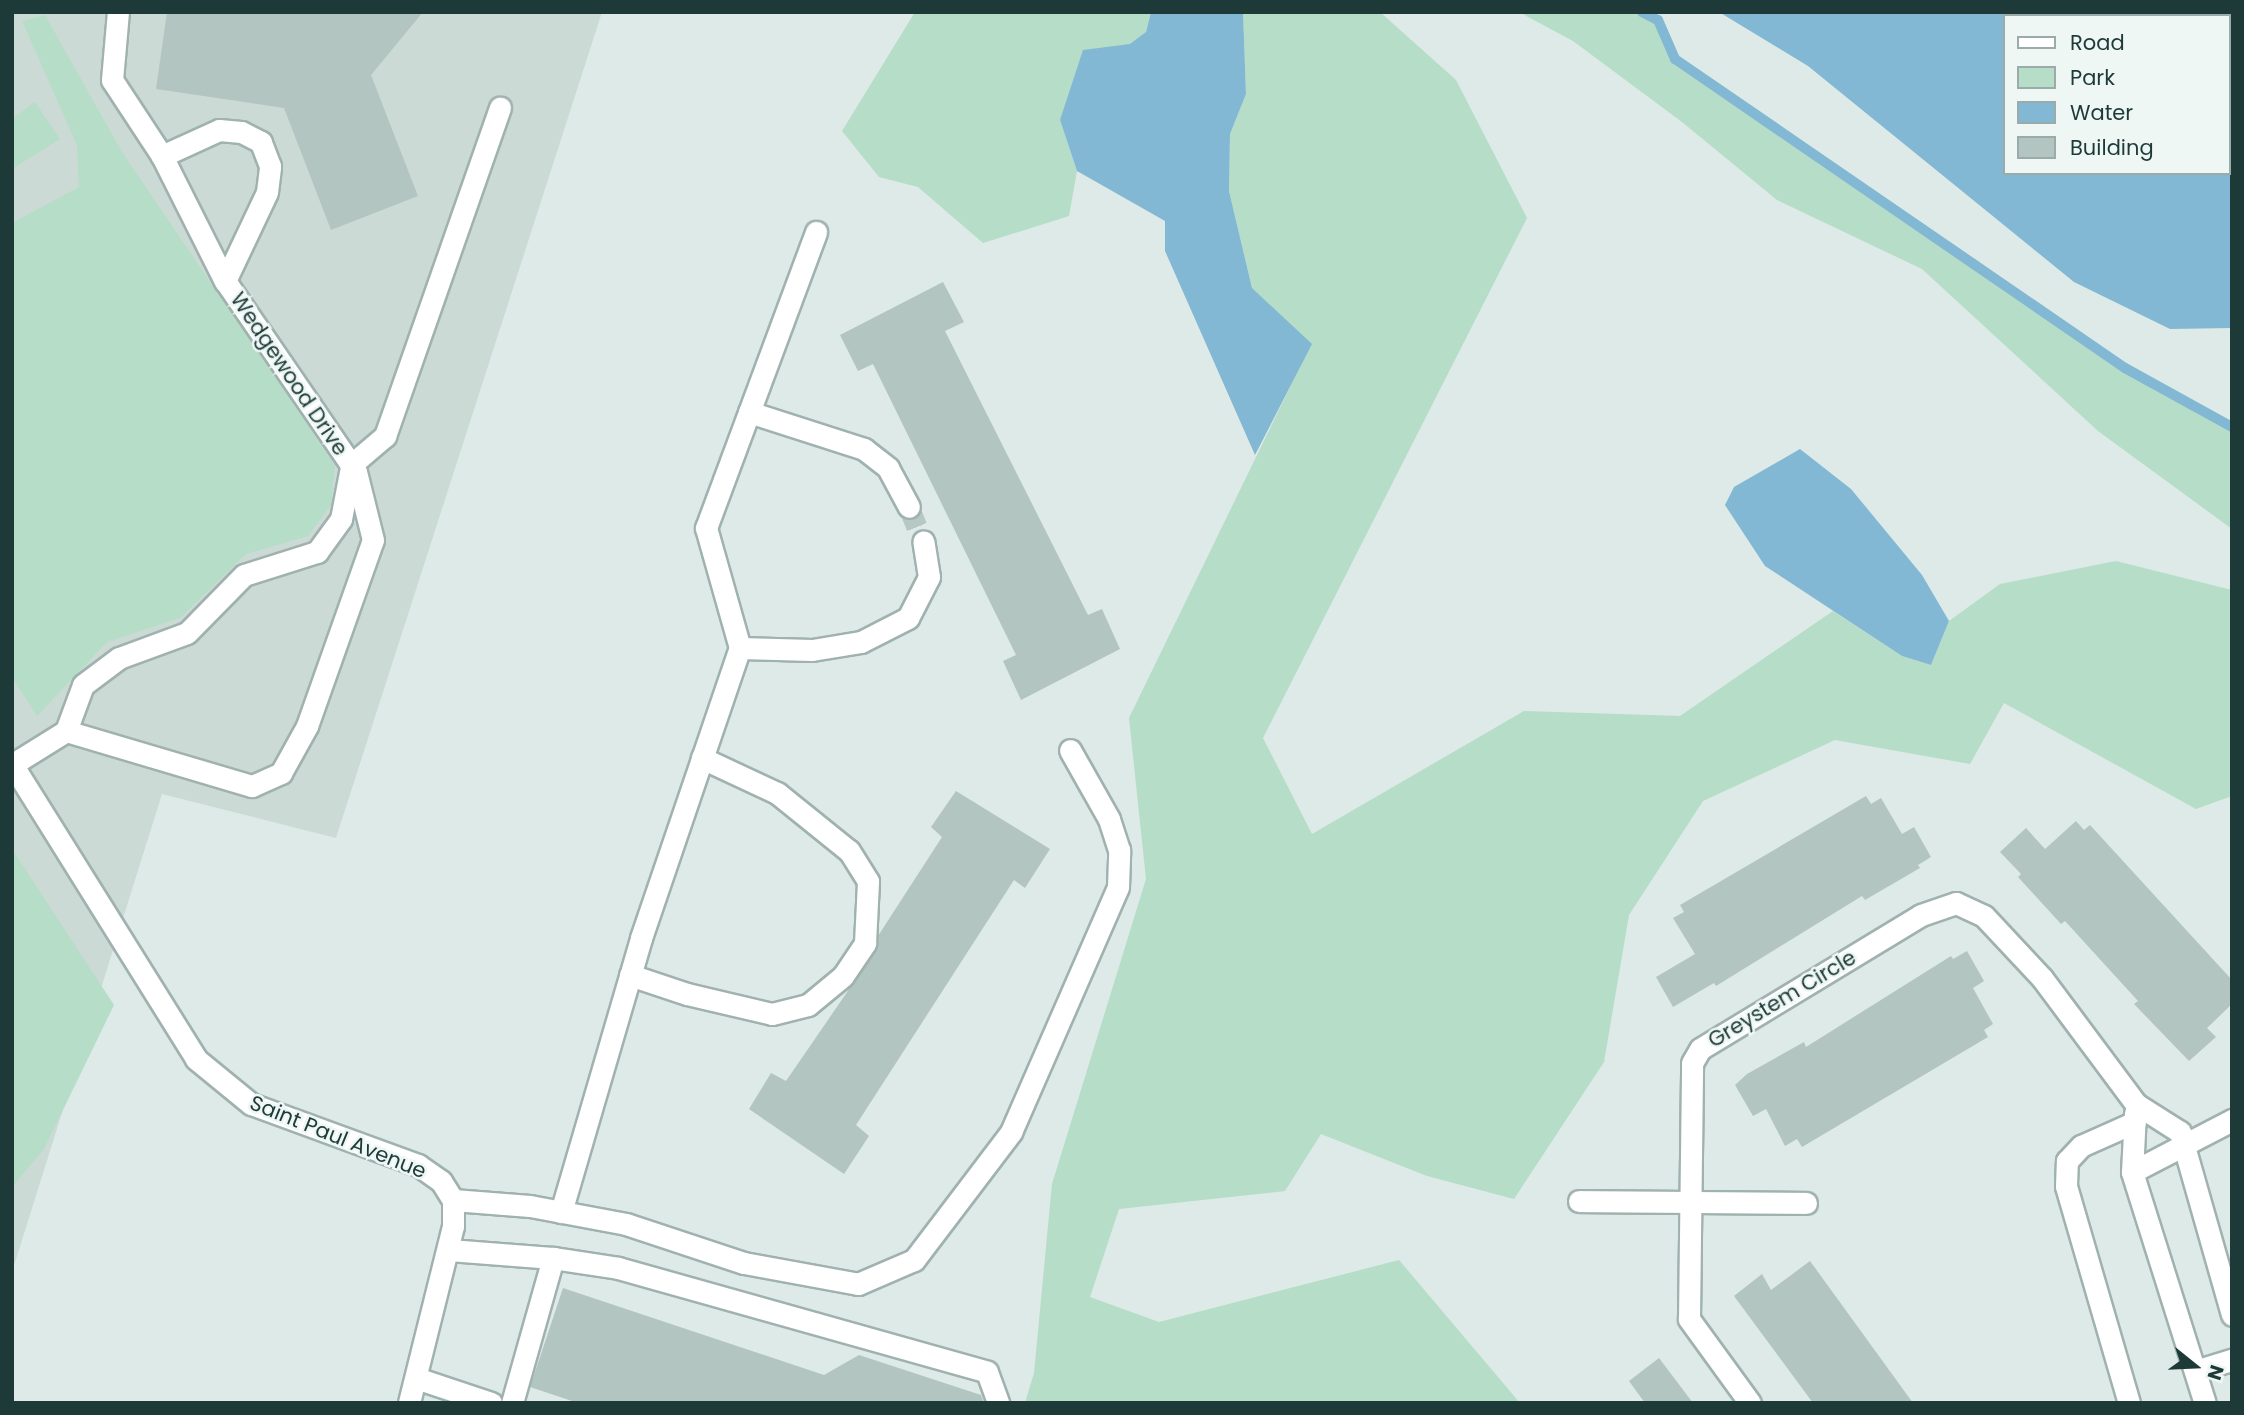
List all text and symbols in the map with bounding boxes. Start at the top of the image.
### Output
legend [2002,14,2230,175]
text: Road [2070,28,2125,57]
text: Park [2070,63,2115,92]
text: Water [2070,98,2133,127]
text: Building [2070,133,2154,162]
street label: Wedgewood Drive [225,288,353,460]
street label: Greystem Circle [1703,945,1861,1053]
street label: Saint Paul Avenue [246,1090,430,1184]
north arrow [2160,1331,2230,1401]
text: N [2200,1362,2230,1384]

